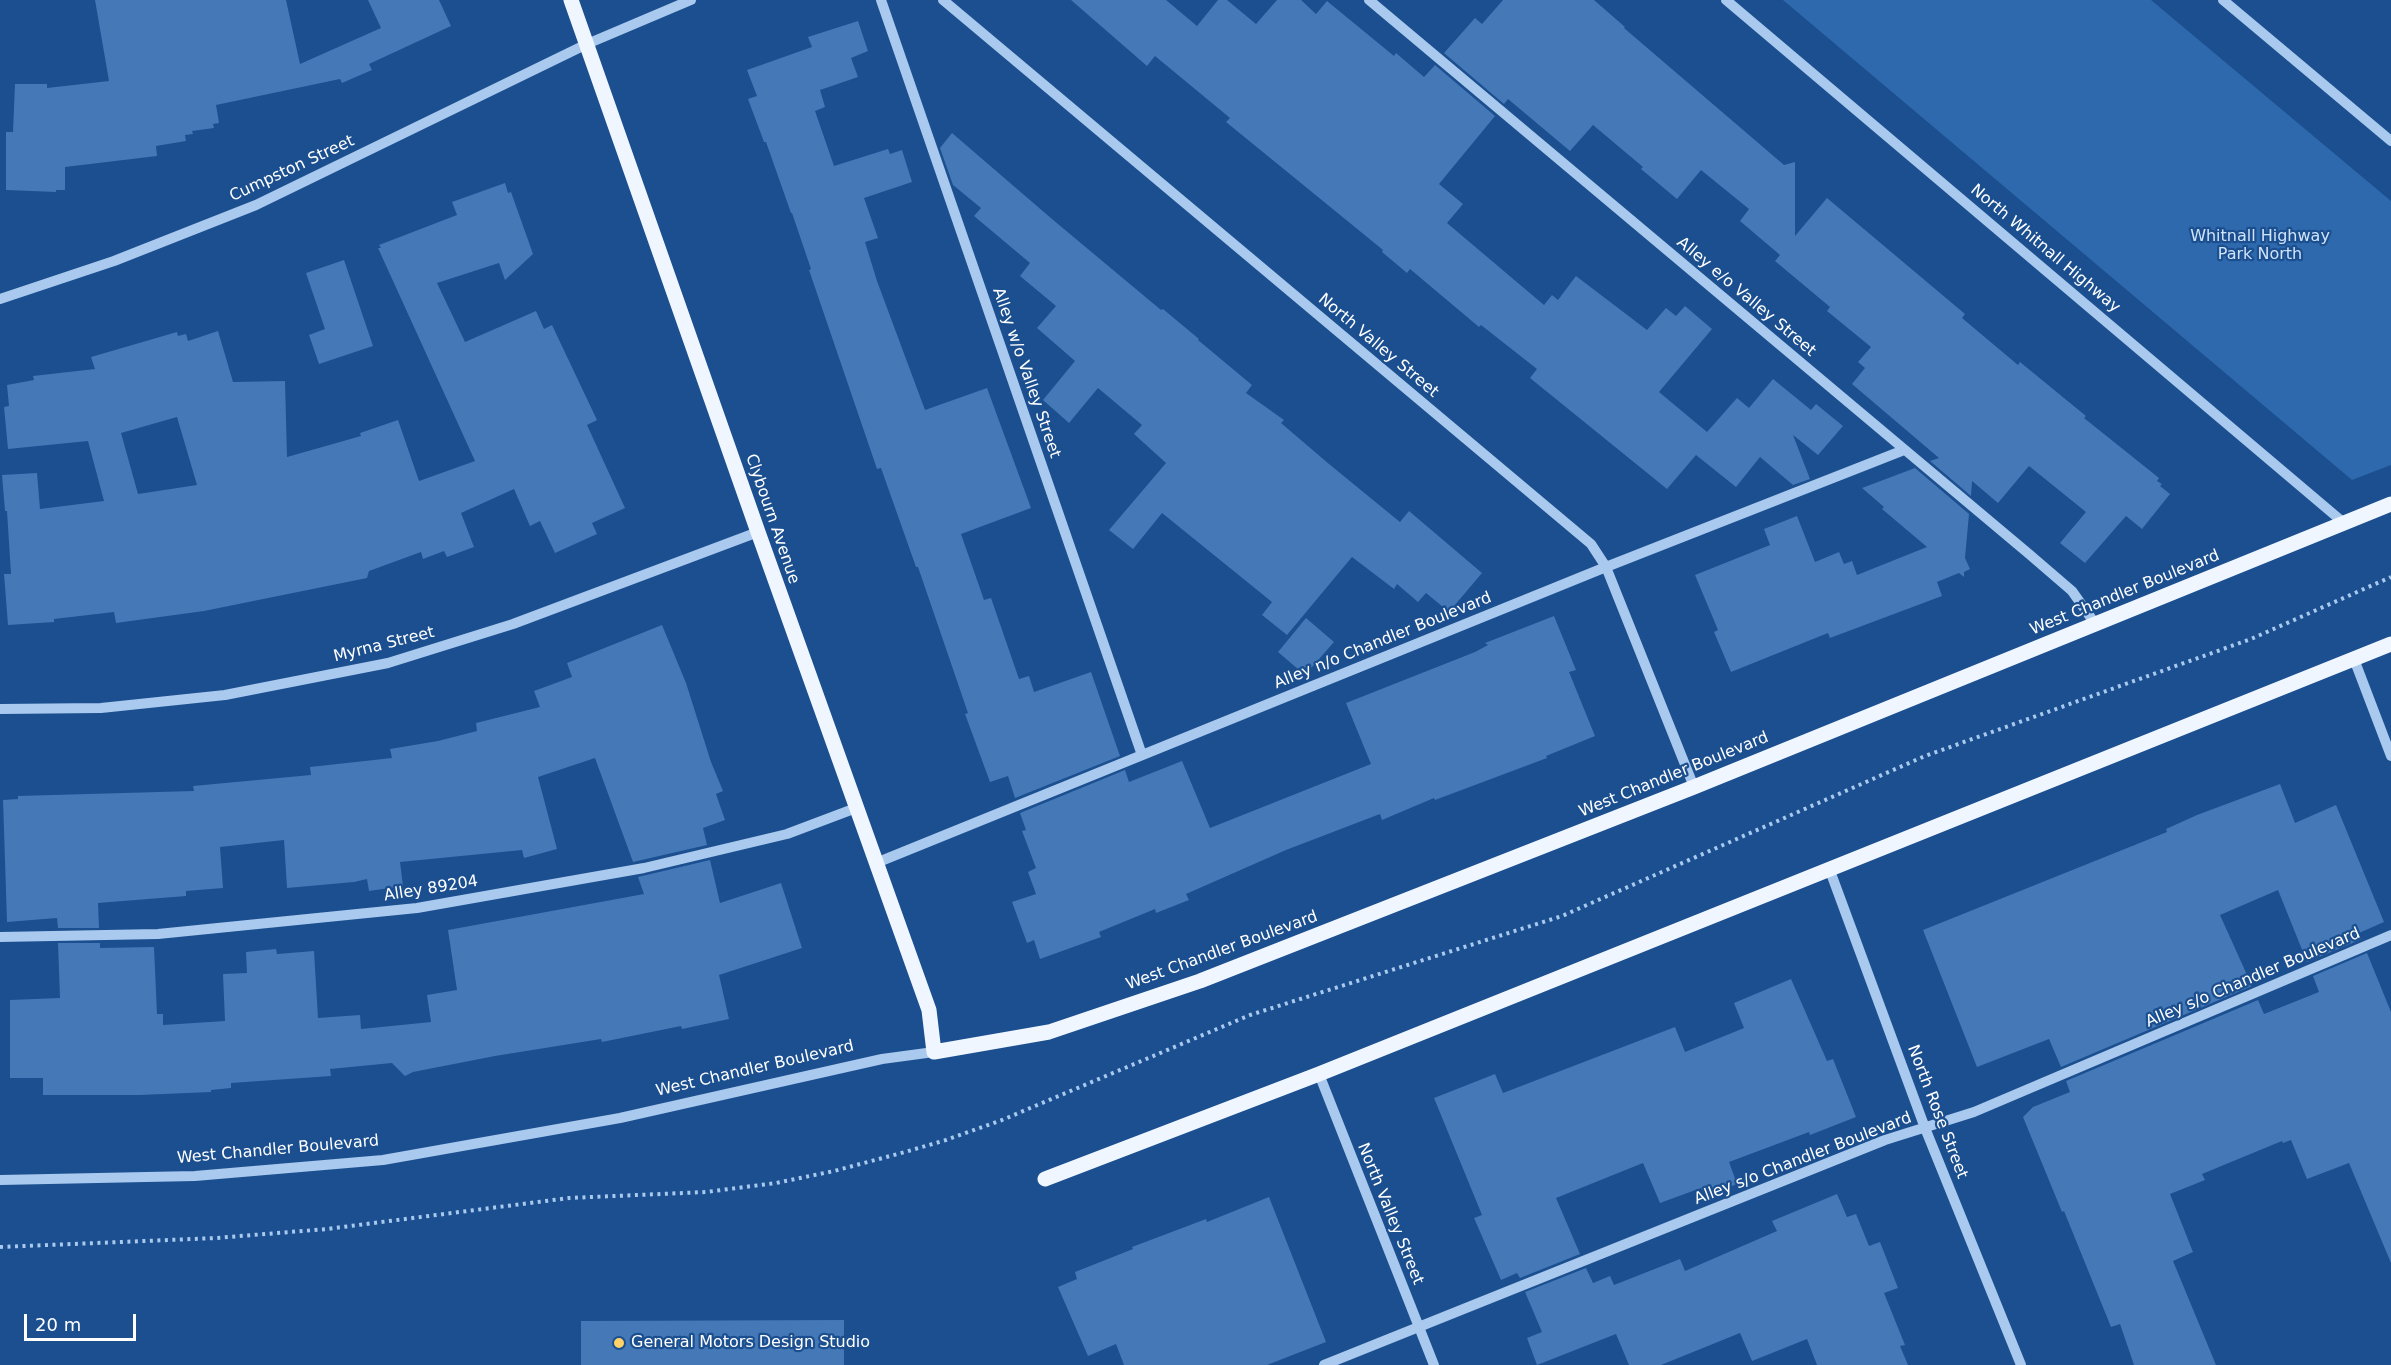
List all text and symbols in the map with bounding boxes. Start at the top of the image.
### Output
street label: Cumpston Street [227,132,357,206]
street label: North Whitnall Highway [1966,181,2124,317]
park label: Whitnall Highway Park North [2190,227,2330,265]
street label: Alley e/o Valley Street [1673,233,1819,361]
street label: Alley w/o Valley Street [988,285,1064,461]
street label: North Valley Street [1314,290,1442,402]
street label: Clybourn Avenue [741,452,803,586]
street label: West Chandler Boulevard [2027,546,2223,640]
street label: Alley n/o Chandler Boulevard [1271,588,1495,694]
street label: Myrna Street [332,623,436,667]
street label: West Chandler Boulevard [1576,728,1772,822]
street label: Alley 89204 [383,872,479,906]
street label: West Chandler Boulevard [1123,907,1321,995]
street label: Alley s/o Chandler Boulevard [2143,924,2363,1032]
street label: West Chandler Boulevard [654,1037,856,1101]
street label: North Rose Street [1903,1042,1971,1182]
street label: Alley s/o Chandler Boulevard [1692,1109,1914,1209]
street label: West Chandler Boulevard [176,1132,380,1168]
street label: North Valley Street [1353,1140,1427,1288]
scale bar [27,1302,140,1340]
text: 20 m [35,1314,81,1335]
place label: General Motors Design Studio [631,1333,870,1353]
marker: General Motors Design Studio [612,1336,626,1350]

